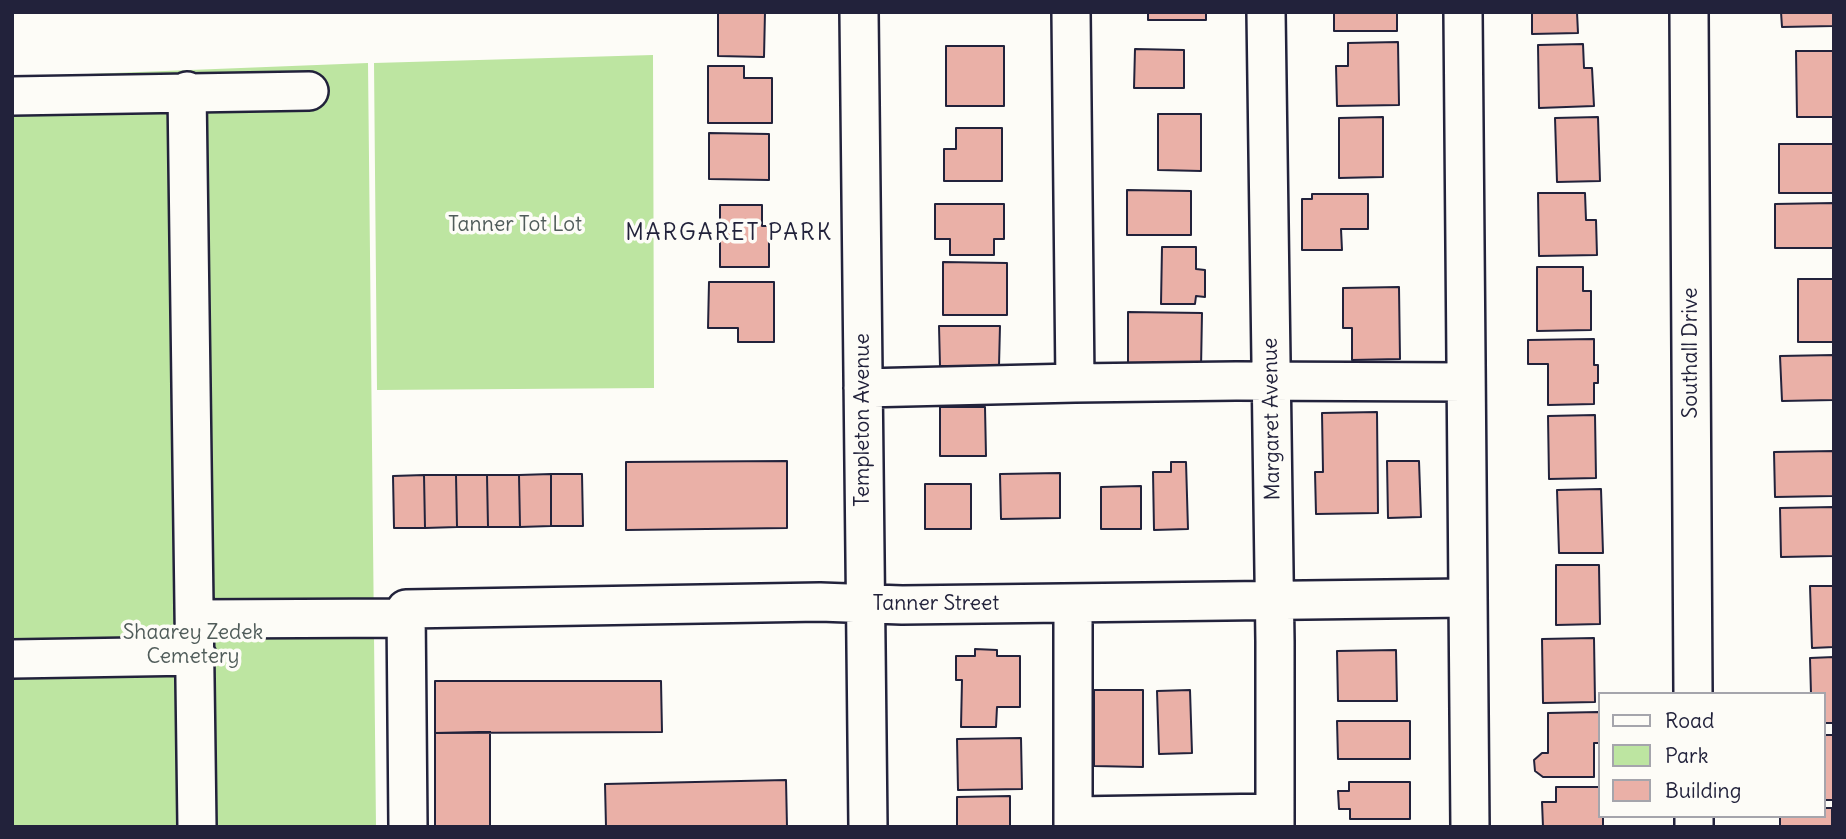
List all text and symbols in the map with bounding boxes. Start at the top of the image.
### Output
park label: Tanner Tot Lot [448,212,582,238]
district label: MARGARET PARK [627,219,831,247]
street label: Southall Drive [1678,288,1704,418]
street label: Templeton Avenue [850,333,876,507]
street label: Margaret Avenue [1258,337,1286,501]
street label: Tanner Street [873,591,999,617]
park label: Shaarey Zedek Cemetery [123,620,263,670]
legend [1598,692,1825,818]
text: Road [1665,707,1714,734]
text: Park [1665,742,1708,769]
text: Building [1665,777,1741,804]

